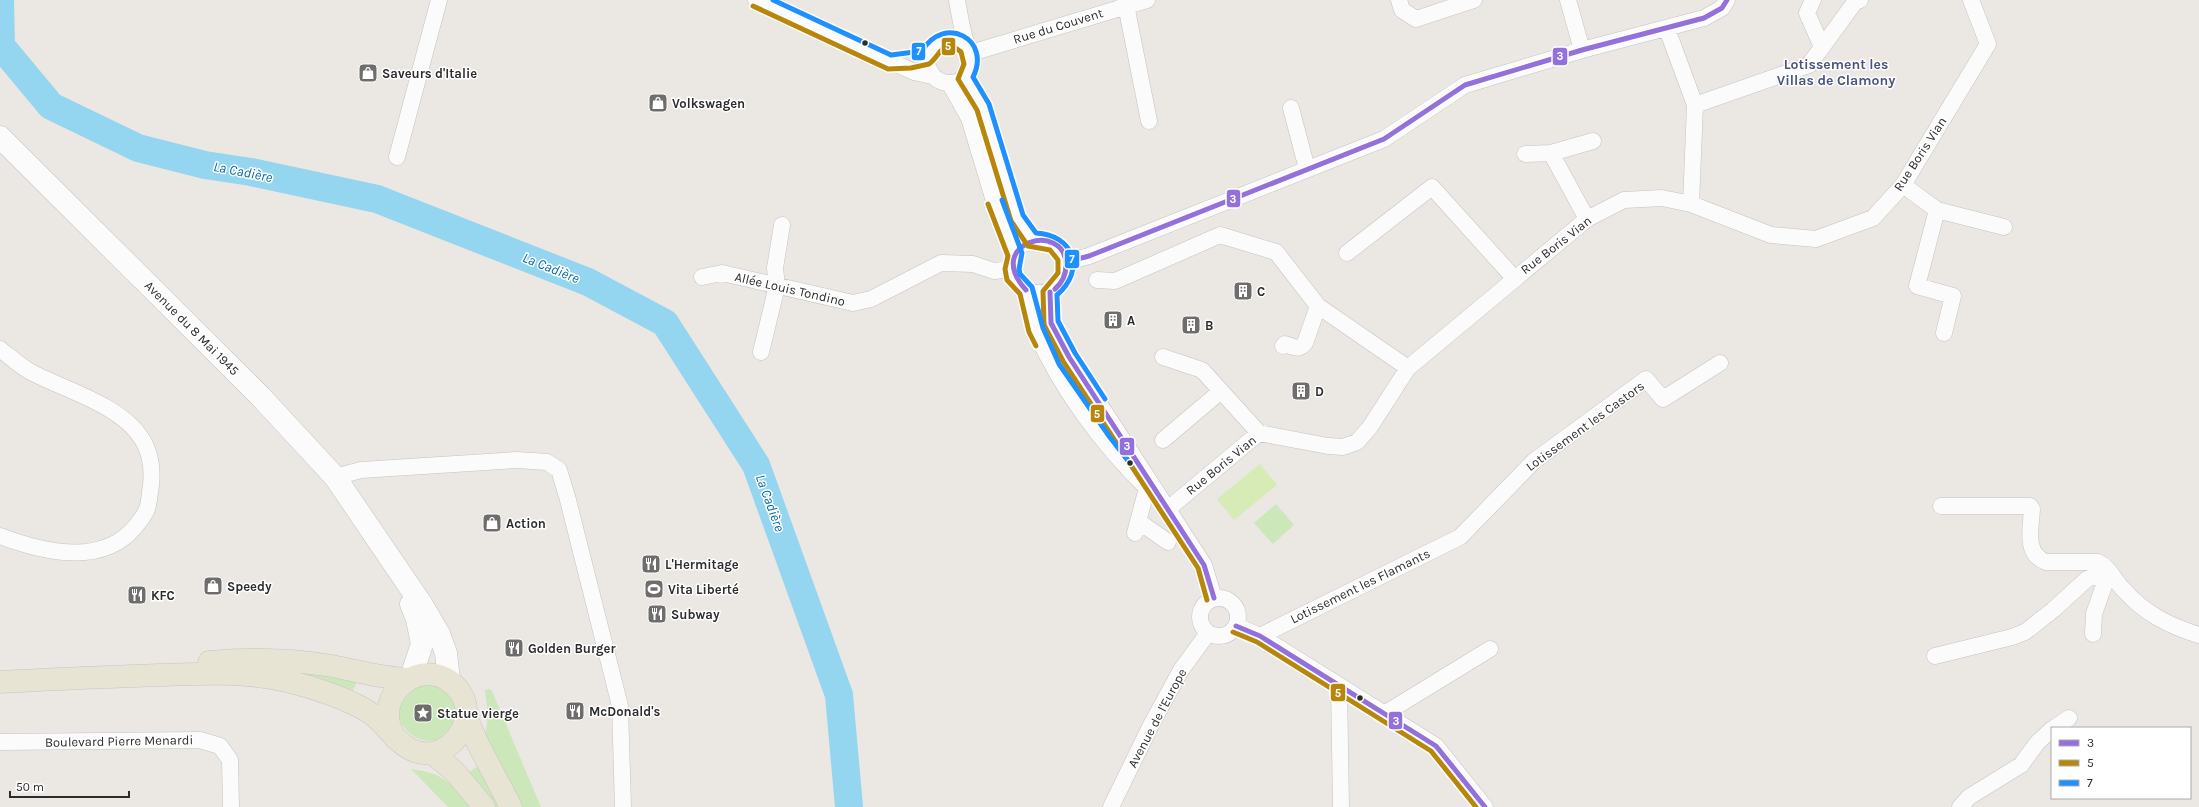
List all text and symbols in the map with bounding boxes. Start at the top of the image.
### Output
street label: Rue du Couvent [1011,5,1105,47]
line badge: 5 [941,37,956,56]
unlabelled marker [860,38,870,48]
text: 5 [945,40,951,53]
line badge: 7 [911,42,926,61]
text: 7 [916,45,922,58]
line badge: 3 [1552,47,1568,66]
text: 3 [1557,50,1564,63]
district label: Lotissement les Villas de Clamony [1777,56,1895,89]
shop icon: Saveurs d'Italie [357,62,379,84]
place label: Saveurs d'Italie [382,66,477,81]
shop icon: Volkswagen [647,92,669,114]
place label: Volkswagen [672,96,745,111]
street label: Rue Boris Vian [1890,114,1950,194]
water label: La Cadière [212,158,274,186]
line badge: 3 [1226,189,1241,208]
text: 3 [1230,193,1237,206]
street label: Rue Boris Vian [1518,213,1594,277]
water label: La Cadière [520,249,582,287]
line badge: 7 [1064,249,1080,269]
text: 7 [1069,253,1075,266]
street label: Allée Louis Tondino [733,269,847,309]
street label: Avenue du 8 Mai 1945 [142,278,242,378]
building icon: C [1232,280,1254,302]
place label: C [1257,284,1265,299]
building icon: A [1102,309,1124,331]
place label: A [1127,313,1135,328]
building icon: B [1180,314,1202,336]
place label: B [1205,318,1213,333]
street label: Lotissement les Castors [1523,378,1647,474]
building icon: D [1290,380,1312,402]
place label: D [1315,384,1324,399]
line badge: 5 [1090,404,1105,423]
text: 5 [1094,408,1100,421]
street label: Rue Boris Vian [1183,432,1259,498]
line badge: 3 [1119,437,1135,456]
text: 3 [1124,440,1131,453]
unlabelled marker [1125,458,1135,468]
water label: La Cadière [752,472,788,534]
shop icon: Action [481,512,503,534]
place label: Action [506,516,546,531]
street label: Lotissement les Flamants [1288,546,1432,626]
restaurant icon: L'Hermitage [640,553,662,575]
place label: L'Hermitage [665,557,739,572]
shop icon: Speedy [202,575,224,597]
sports icon: Vita Liberté [643,578,665,600]
place label: Speedy [227,579,272,594]
place label: Vita Liberté [668,582,739,597]
restaurant icon: KFC [126,584,148,606]
place label: KFC [151,588,175,603]
restaurant icon: Subway [646,603,668,625]
place label: Subway [671,607,720,622]
restaurant icon: Golden Burger [503,637,525,659]
place label: Golden Burger [528,641,616,656]
street label: Avenue de l'Europe [1125,666,1190,770]
line badge: 5 [1330,683,1346,702]
text: 5 [1335,687,1341,700]
unlabelled marker [1355,693,1365,703]
restaurant icon: McDonald's [564,700,586,722]
place icon: Statue vierge [412,702,434,724]
place label: McDonald's [589,704,661,719]
place label: Statue vierge [437,706,519,721]
line badge: 3 [1388,711,1403,730]
text: 3 [1393,715,1400,728]
legend [2051,727,2191,799]
street label: Boulevard Pierre Menardi [45,732,193,750]
text: 3 [2087,736,2094,750]
text: 5 [2087,756,2094,770]
scale bar [10,773,129,799]
text: 7 [2087,776,2093,790]
text: 50 m [16,780,44,794]

